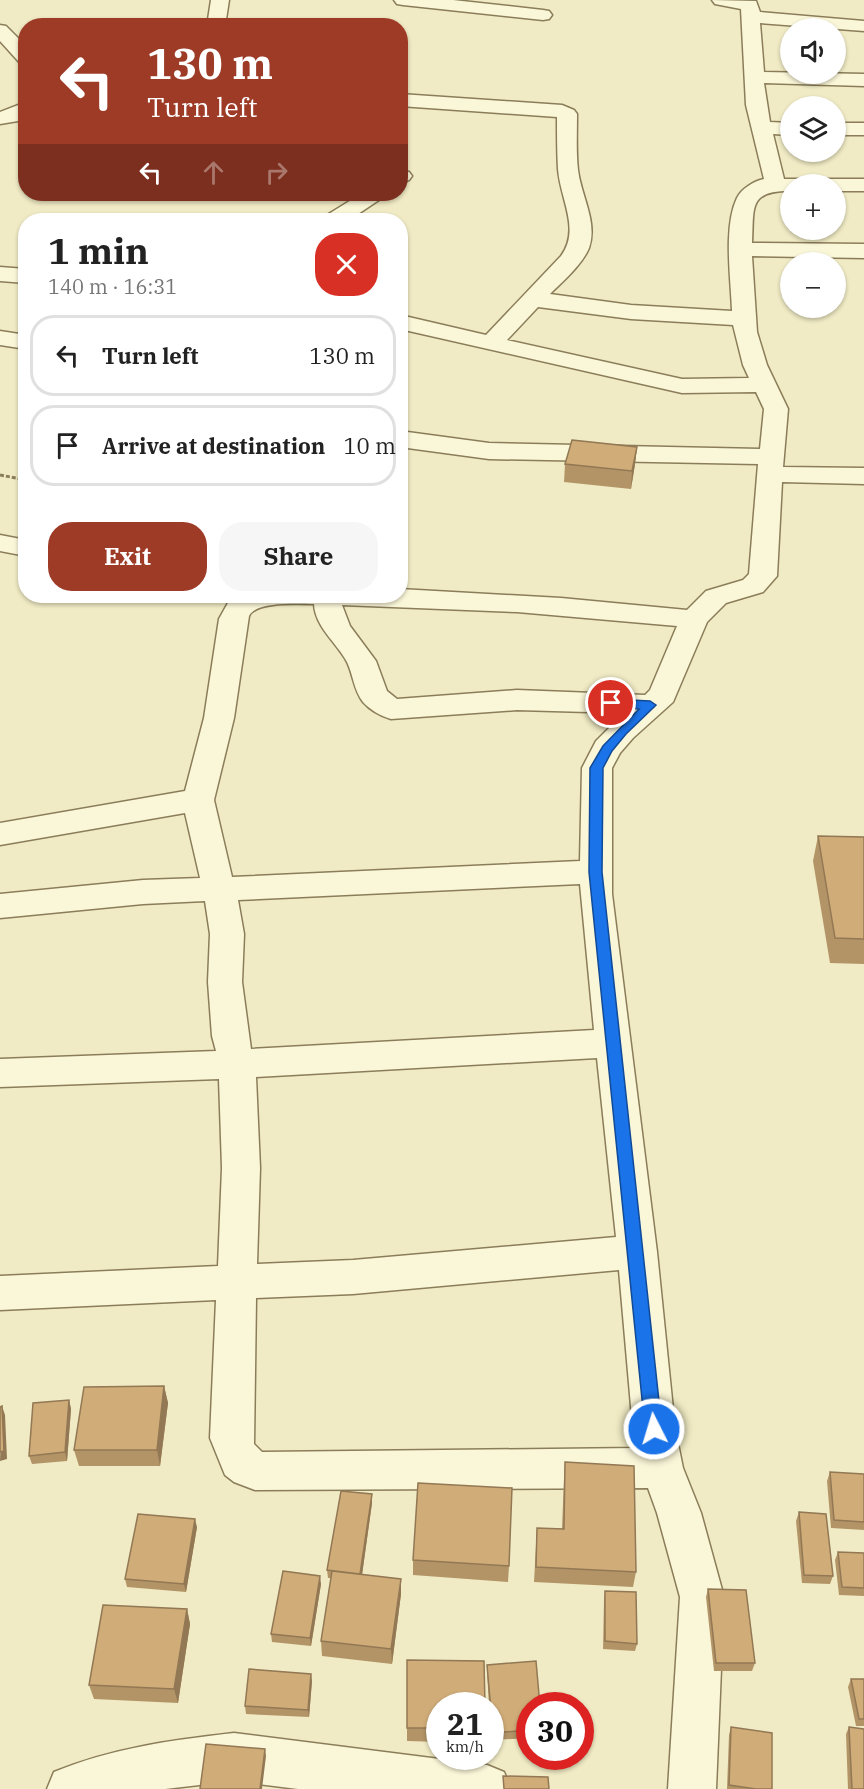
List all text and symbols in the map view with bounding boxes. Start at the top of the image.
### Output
map controls [780,18,846,318]
button: sound [780,18,846,84]
text: 130 m [147,36,273,91]
icon: left [48,42,126,120]
text: Turn left [147,89,258,124]
button: layers [780,96,846,162]
icon: left [134,156,167,189]
icon: ahead [197,156,230,189]
icon: right [260,156,293,189]
button: + [780,174,846,240]
text: 1 min [48,227,149,274]
button: close [315,233,378,296]
button: − [780,252,846,318]
text: 140 m · 16:31 [48,273,177,300]
icon: left [51,339,84,372]
text: Turn left [102,341,198,370]
text: 130 m [309,341,375,370]
icon: arrive [51,429,84,462]
text: Arrive at destination [102,431,325,460]
text: 10 m [343,431,396,460]
button: Exit [48,522,207,591]
button: Share [219,522,378,591]
pin [585,677,636,728]
icon: arrive [594,686,627,719]
position arrow [622,1397,686,1461]
speed limit sign: 30 [516,1692,594,1770]
text: 21 [447,1704,483,1743]
text: km/h [446,1737,484,1756]

